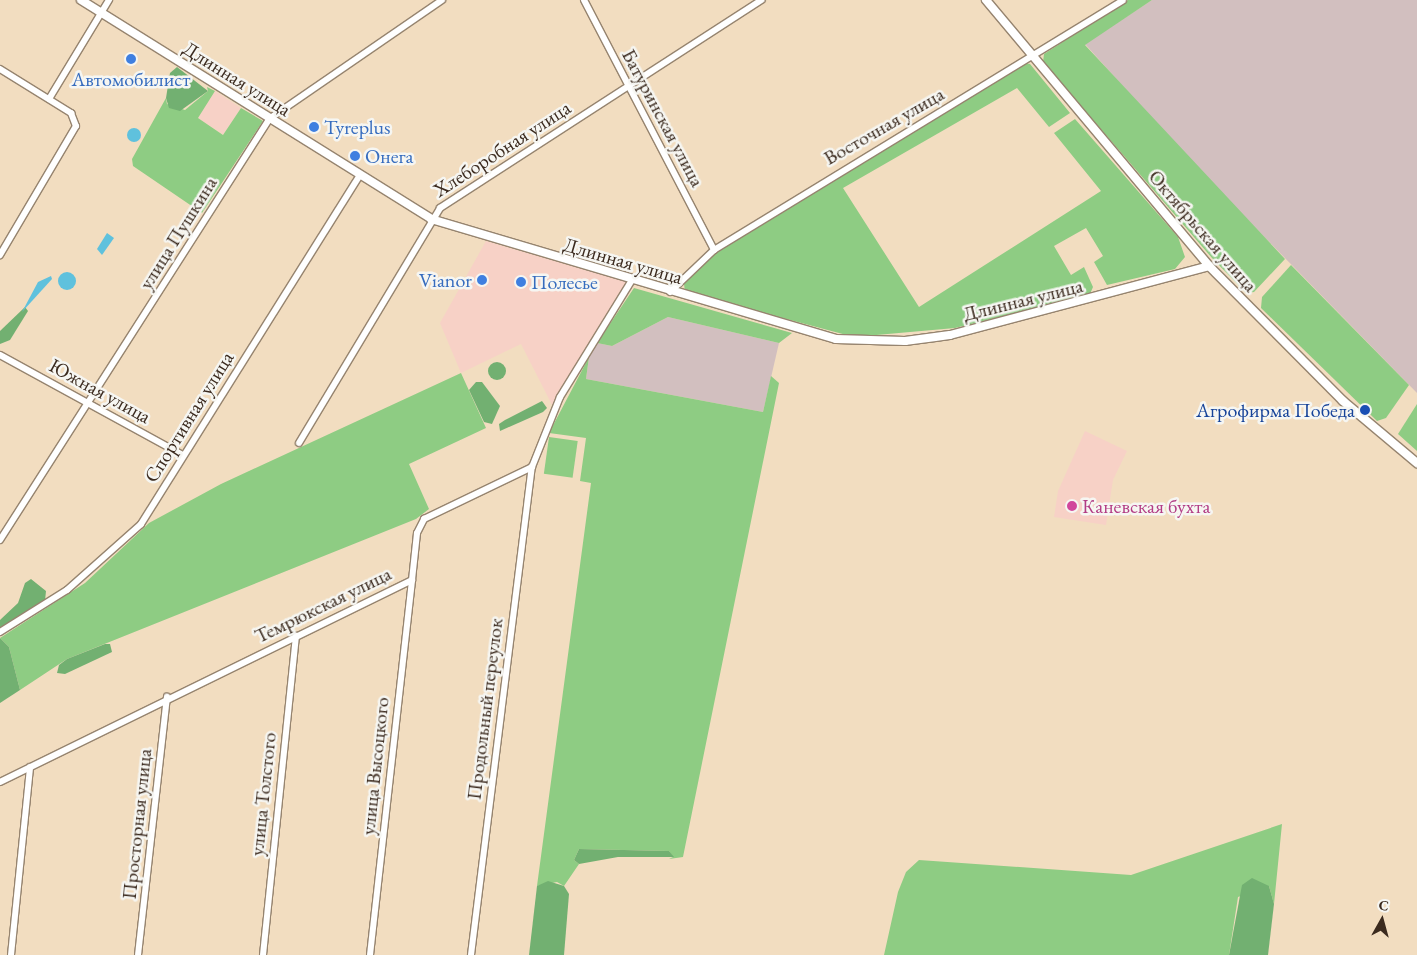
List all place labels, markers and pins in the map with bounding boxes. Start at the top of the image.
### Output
marker: Автомобилист [125,53,137,65]
place label: Автомобилист [71,67,191,91]
place label: Tyreplus [324,115,391,139]
marker: Tyreplus [308,121,320,133]
place label: Онега [365,144,414,168]
marker: Онега [349,150,361,162]
place label: Vianor [419,268,472,292]
place label: Полесье [531,270,598,294]
marker: Vianor [476,274,488,286]
marker: Полесье [515,276,527,288]
place label: Агрофирма Победа [1196,398,1355,422]
marker: Агрофирма Победа [1359,404,1371,416]
place label: Каневская бухта [1082,494,1210,518]
marker: Каневская бухта [1066,500,1078,512]

